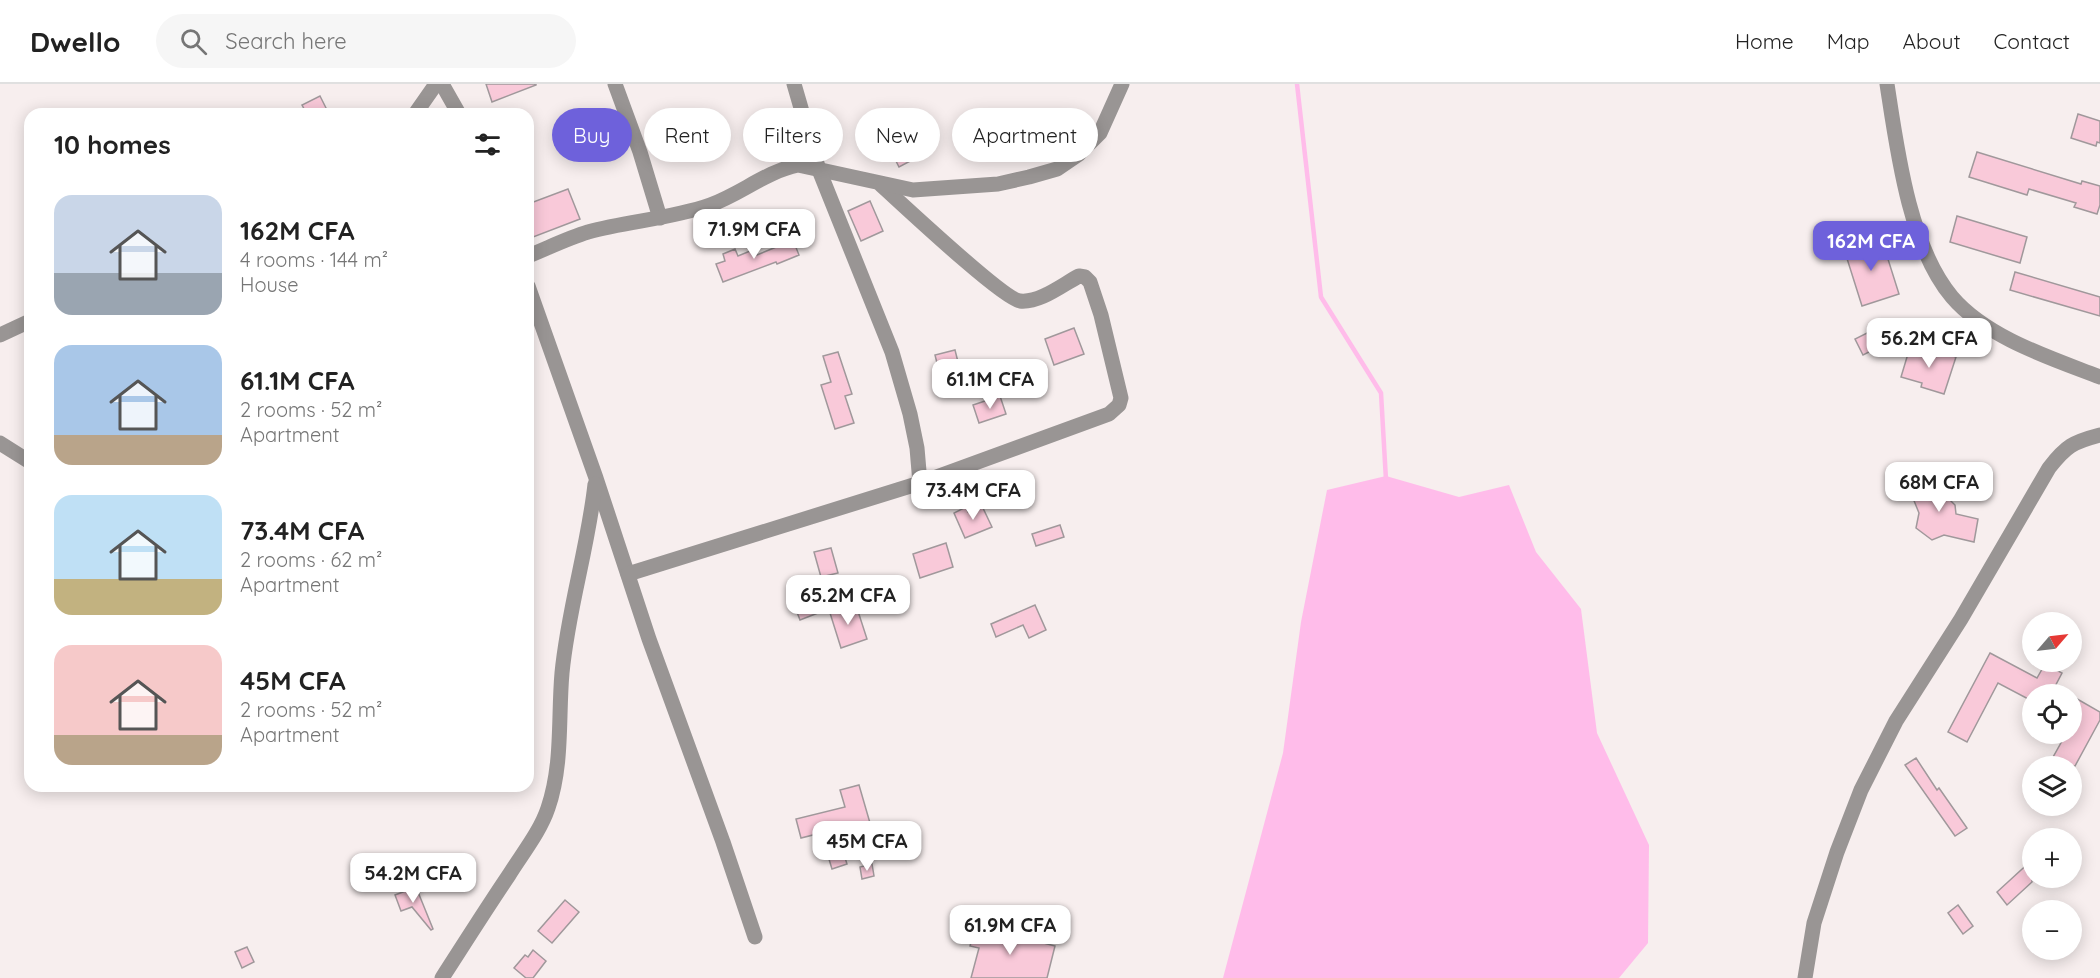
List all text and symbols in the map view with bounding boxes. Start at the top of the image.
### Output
search box [156,14,576,68]
text: Dwello [30,24,120,59]
icon: search [177,25,210,58]
text: Search here [225,27,347,55]
text: Home [1735,28,1794,54]
text: Map [1827,28,1870,54]
text: About [1903,28,1961,54]
text: Contact [1994,28,2070,54]
chip: Buy [552,108,632,162]
chip: Rent [644,108,731,162]
chip: Filters [743,108,843,162]
chip: New [855,108,940,162]
chip: Apartment [952,108,1098,162]
text: 10 homes [54,128,171,161]
icon: filters [471,128,504,161]
pin: 71.9M CFA [685,209,823,260]
text: 162M CFA [240,214,355,247]
text: 71.9M CFA [707,216,801,241]
icon: home [102,219,174,291]
pin: 162M CFA [1809,221,1933,272]
text: 162M CFA [1827,228,1915,253]
text: 4 rooms · 144 m² [240,247,388,272]
text: House [240,272,299,297]
pin: 56.2M CFA [1860,318,1998,369]
text: 56.2M CFA [1881,325,1977,350]
pin: 61.1M CFA [921,359,1059,410]
text: 61.1M CFA [240,364,355,397]
text: 61.1M CFA [946,366,1034,391]
icon: home [102,369,174,441]
text: 2 rooms · 52 m² [240,397,382,422]
text: Apartment [240,422,340,447]
pin: 68M CFA [1884,462,1994,513]
text: 68M CFA [1899,469,1979,494]
pin: 73.4M CFA [904,470,1042,521]
text: 73.4M CFA [925,477,1021,502]
text: 73.4M CFA [240,514,365,547]
icon: home [102,519,174,591]
text: 2 rooms · 62 m² [240,547,382,572]
text: Apartment [240,572,340,597]
pin: 65.2M CFA [779,575,917,626]
text: 65.2M CFA [800,582,896,607]
north arrow [2022,612,2082,672]
map controls [2022,612,2082,960]
text: 45M CFA [240,664,346,697]
icon: home [102,669,174,741]
button: locate [2022,684,2082,744]
text: 2 rooms · 52 m² [240,697,382,722]
text: Apartment [240,722,340,747]
button: layers [2022,756,2082,816]
pin: 45M CFA [812,821,922,872]
text: 45M CFA [826,828,908,853]
button: + [2022,828,2082,888]
pin: 54.2M CFA [344,853,482,904]
text: 54.2M CFA [364,860,462,885]
button: − [2022,900,2082,960]
pin: 61.9M CFA [941,905,1079,956]
text: 61.9M CFA [964,912,1056,937]

